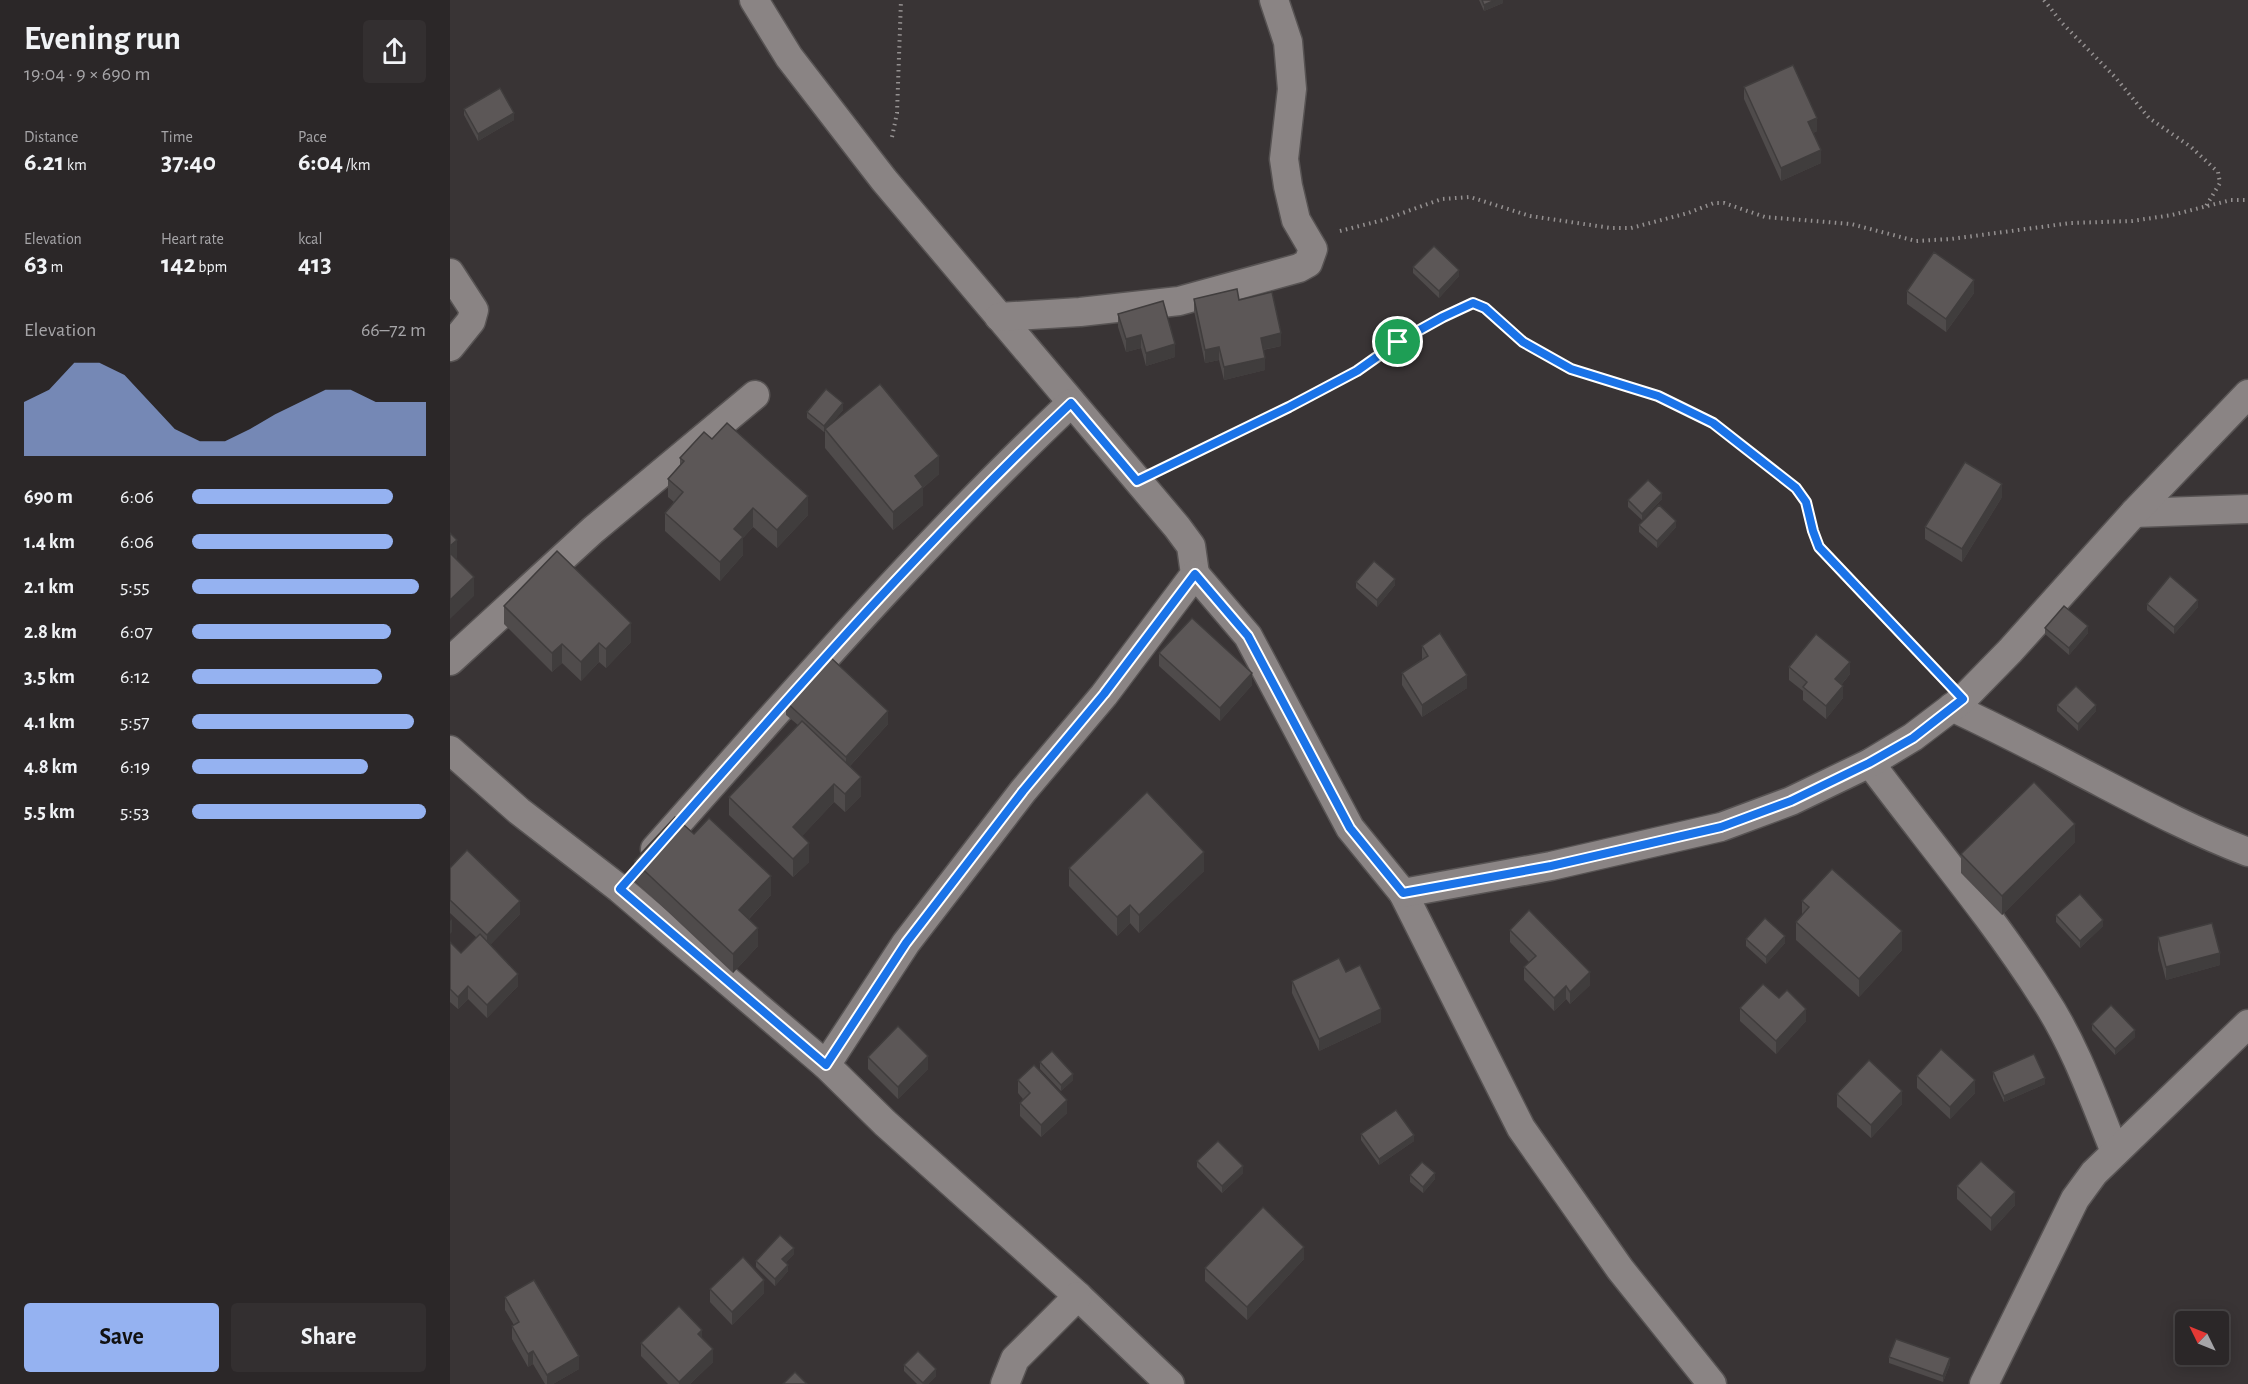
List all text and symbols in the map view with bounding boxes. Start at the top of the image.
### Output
button: share [363,20,426,83]
text: Evening run [24,23,181,56]
text: 19:04 · 9 × 690 m [24,64,150,84]
text: Distance [24,129,78,145]
text: Time [161,129,193,145]
text: Pace [298,129,327,145]
text: 6.21 [24,149,64,175]
text: 37:40 [161,149,216,175]
text: 6:04 [298,149,343,175]
text: km [64,157,87,173]
text: /km [343,157,370,173]
text: Elevation [24,231,82,247]
text: Heart rate [161,231,224,247]
text: kcal [298,231,322,247]
text: 63 [24,251,48,277]
text: 142 [161,251,196,277]
text: 413 [298,251,332,277]
text: m [48,259,63,275]
text: bpm [196,259,227,275]
pin [1372,316,1423,367]
text: Elevation [24,320,96,340]
text: 66–72 m [361,320,426,340]
icon: arrive [1381,325,1414,358]
text: 690 m [24,487,73,507]
text: 6:06 [120,487,154,507]
text: 1.4 km [24,532,75,552]
text: 6:06 [120,532,154,552]
text: 2.1 km [24,577,74,597]
text: 5:55 [120,577,150,597]
text: 2.8 km [24,622,77,642]
text: 6:07 [120,622,153,642]
text: 3.5 km [24,667,75,687]
text: 6:12 [120,667,150,687]
text: 4.1 km [24,712,75,732]
text: 5:57 [120,712,150,732]
text: 4.8 km [24,757,78,777]
text: 6:19 [120,757,150,777]
text: 5.5 km [24,802,75,822]
text: 5:53 [120,802,150,822]
button: Save [24,1303,219,1372]
button: Share [231,1303,426,1372]
north arrow [2175,1311,2229,1365]
map controls [2175,1311,2229,1365]

